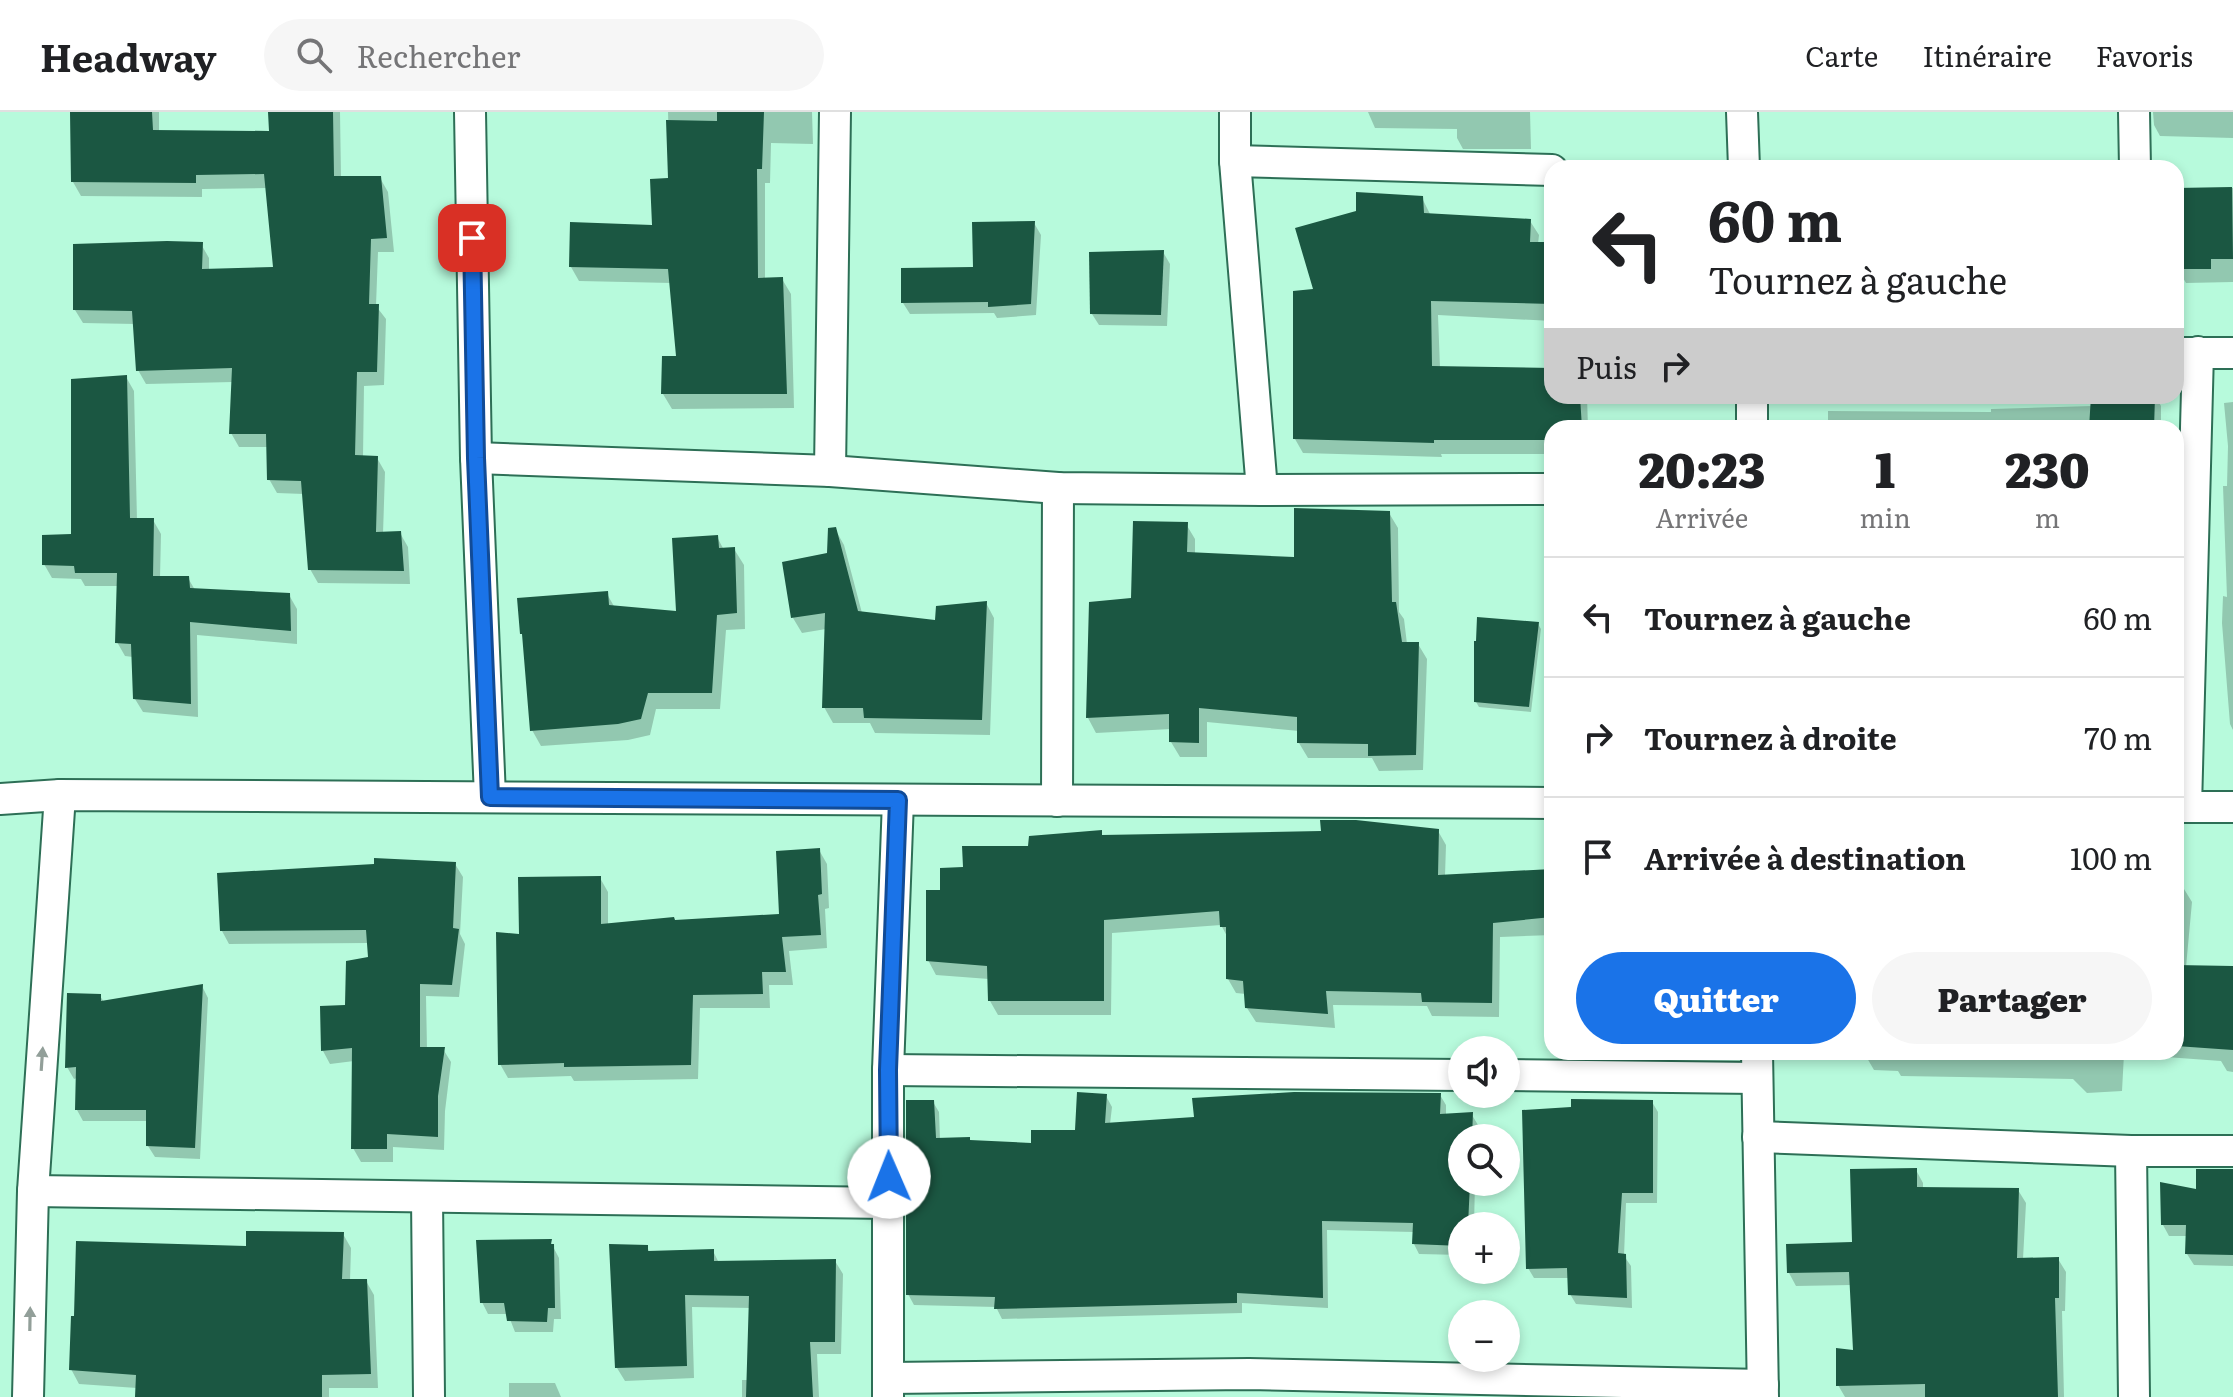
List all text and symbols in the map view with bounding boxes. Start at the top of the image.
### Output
search box [264,19,824,91]
text: Headway [40,27,216,84]
icon: search [292,33,336,77]
text: Rechercher [356,33,520,77]
text: Carte [1805,34,1878,76]
text: Itinéraire [1922,34,2052,76]
text: Favoris [2096,34,2193,76]
text: 60 m [1708,176,1842,259]
icon: left [1576,192,1680,296]
pin [438,204,506,272]
icon: arrive [450,216,494,260]
text: Tournez à gauche [1708,252,2007,305]
text: Puis [1576,344,1637,388]
icon: right [1653,344,1697,388]
text: 20:23 [1638,432,1765,503]
text: 1 [1875,432,1895,503]
text: 230 [2005,432,2090,503]
text: Arrivée [1655,497,1748,536]
text: min [1860,497,1911,536]
text: m [2035,497,2060,536]
icon: left [1576,595,1620,639]
text: Tournez à gauche [1644,595,1911,639]
text: 60 m [2083,595,2152,639]
icon: right [1576,715,1620,759]
text: Tournez à droite [1644,715,1897,759]
text: 70 m [2084,715,2152,759]
icon: arrive [1576,835,1620,879]
text: Arrivée à destination [1644,835,1966,879]
text: 100 m [2070,835,2152,879]
button: Quitter [1576,952,1856,1044]
button: Partager [1872,952,2152,1044]
map controls [1448,1036,1520,1372]
button: sound [1448,1036,1520,1108]
one-way arrow [36,1046,49,1071]
button: search [1448,1124,1520,1196]
position arrow [847,1135,931,1219]
button: + [1448,1212,1520,1284]
button: − [1448,1300,1520,1372]
one-way arrow [24,1306,36,1331]

